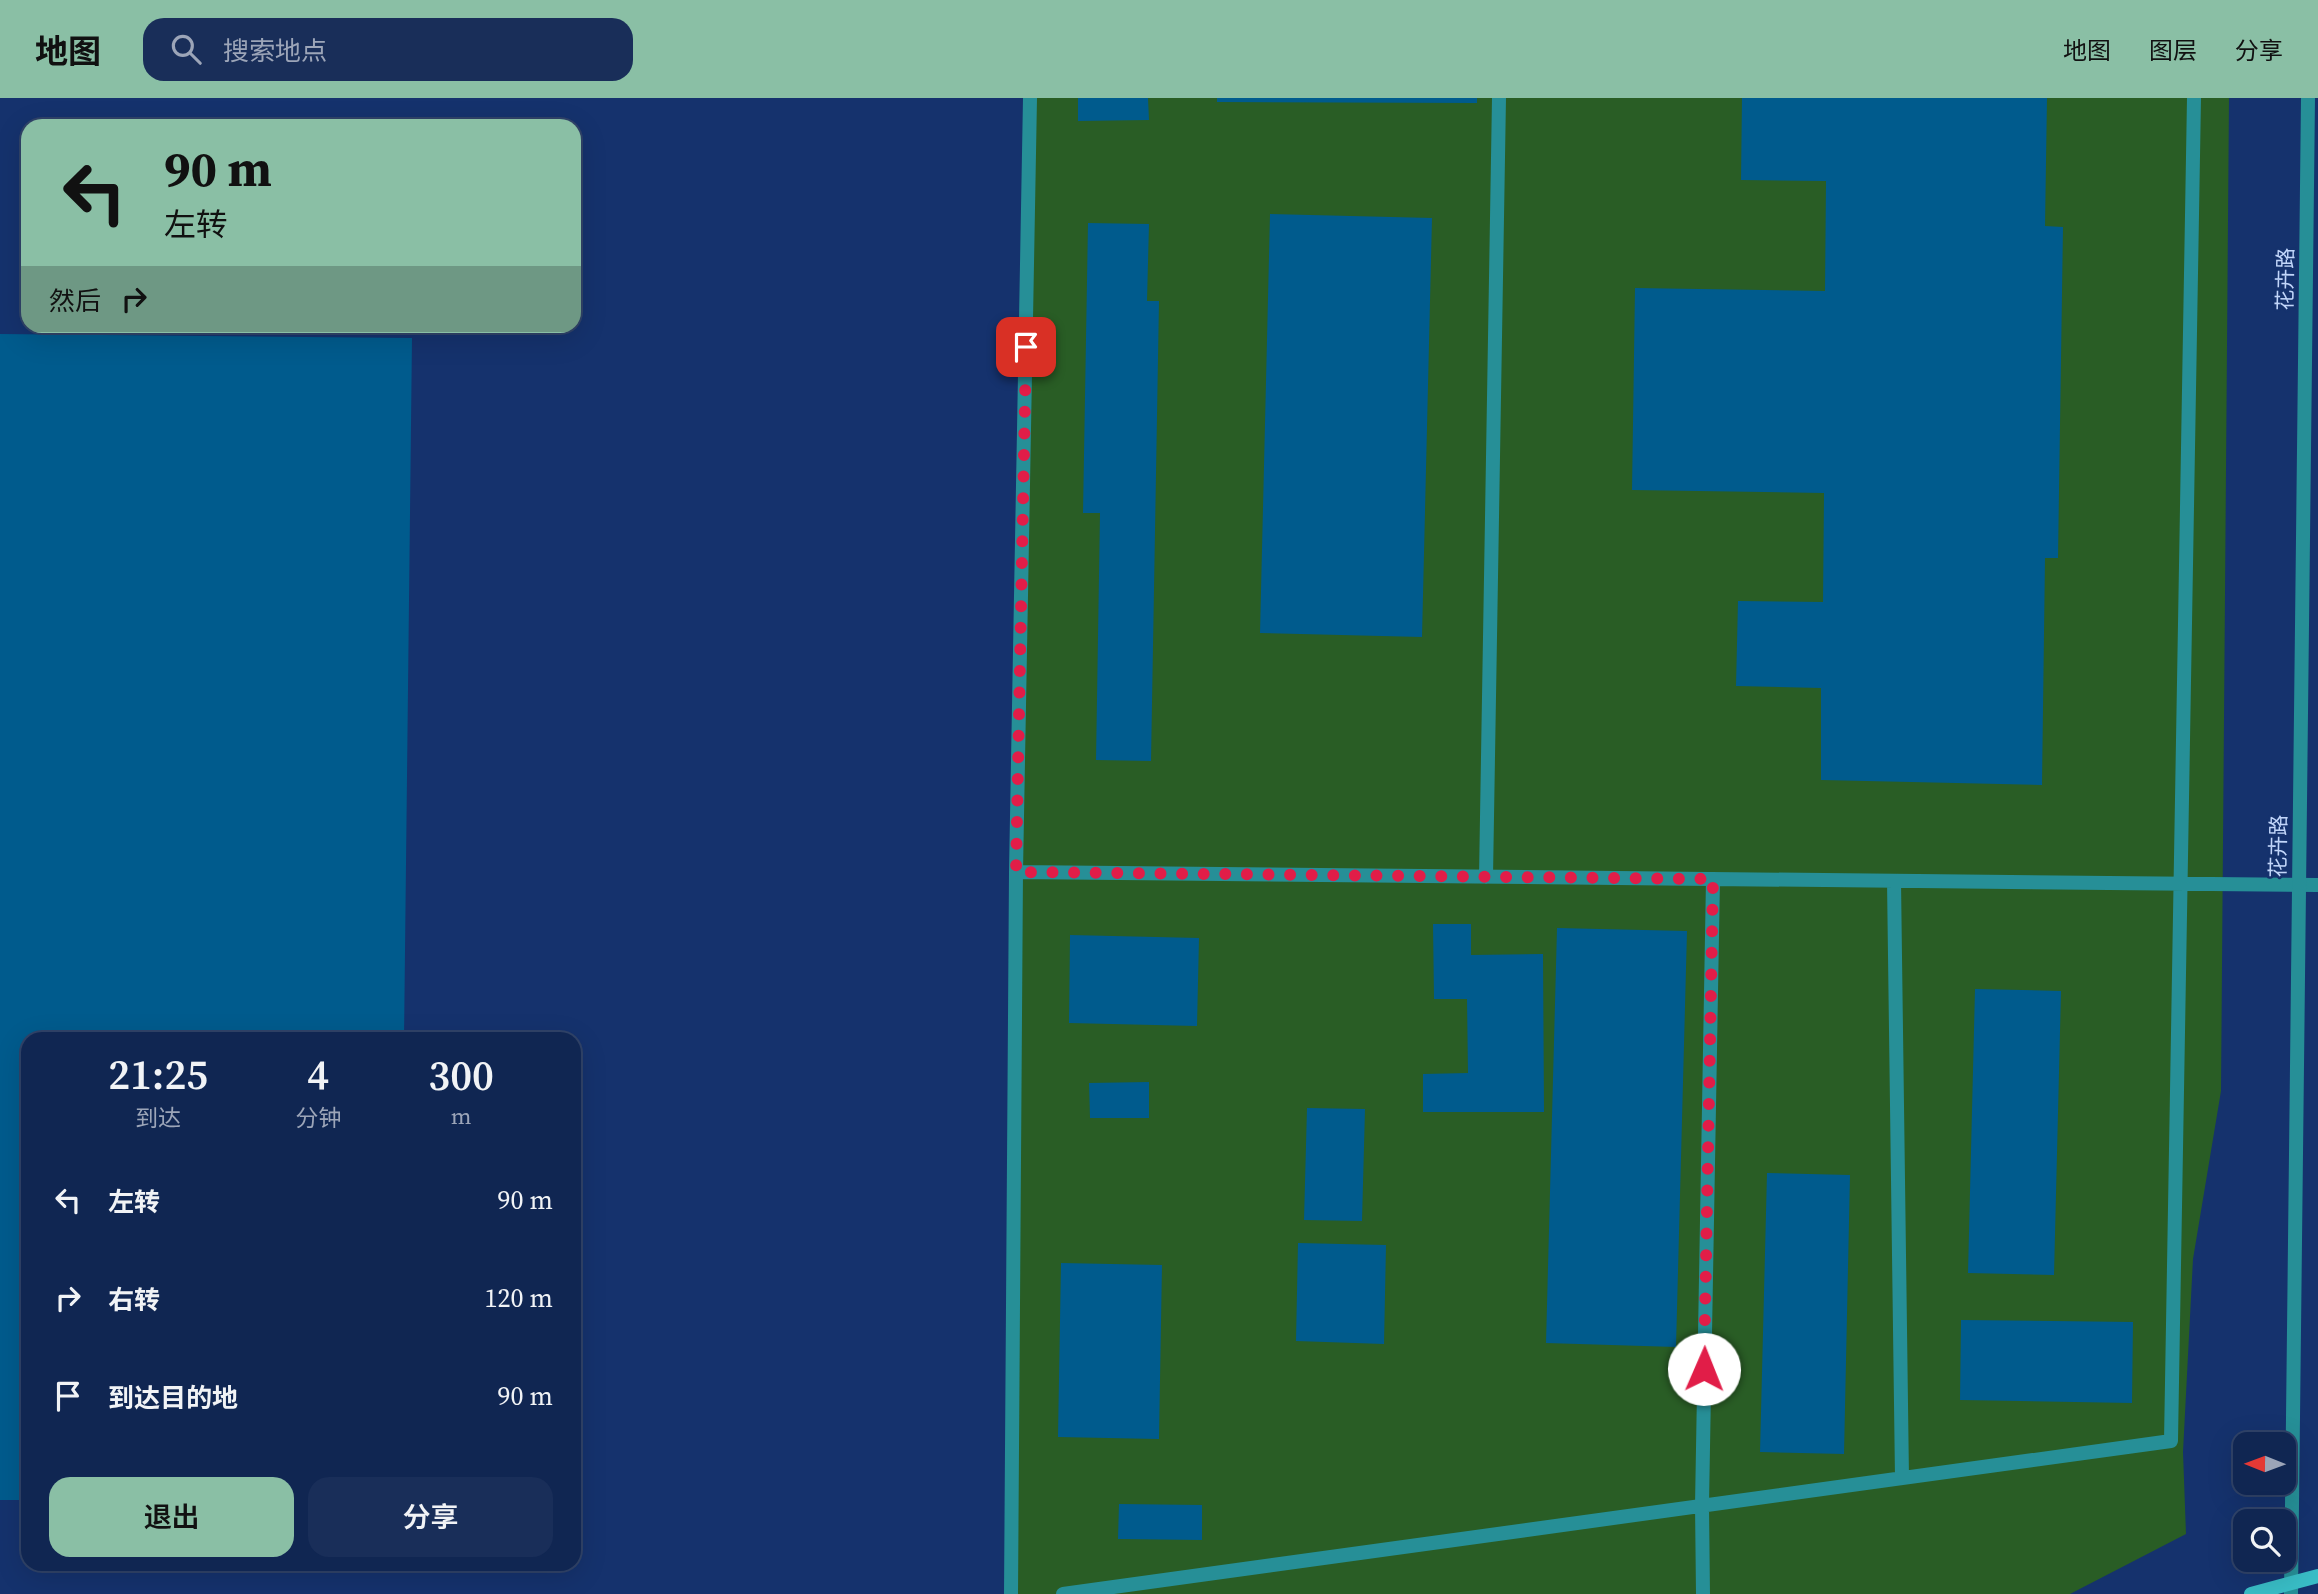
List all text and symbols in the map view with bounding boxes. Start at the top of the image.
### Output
search box [143,18,633,81]
text: 地图 [35,29,101,74]
icon: search [167,30,205,68]
text: 搜索地点 [223,33,327,69]
text: 地图 [2063,34,2111,67]
text: 图层 [2149,34,2197,67]
text: 分享 [2235,34,2283,67]
text: 90 m [164,135,272,202]
icon: left [49,147,140,238]
text: 左转 [164,203,228,247]
street label: 花卉路 [2270,247,2300,311]
icon: right [115,280,153,318]
text: 然后 [49,283,101,319]
pin [996,317,1056,377]
icon: arrive [1007,328,1045,366]
street label: 花卉路 [2263,814,2293,878]
text: 21:25 [108,1045,208,1103]
text: 4 [307,1045,329,1103]
text: 300 [428,1046,494,1104]
text: m [451,1100,471,1132]
text: 到达 [135,1102,181,1134]
text: 分钟 [295,1102,341,1134]
icon: left [49,1181,87,1219]
text: 90 m [498,1182,553,1218]
text: 左转 [108,1184,160,1220]
icon: right [49,1279,87,1317]
text: 120 m [485,1280,553,1316]
text: 右转 [108,1282,160,1318]
position arrow [1667,1332,1741,1406]
icon: arrive [49,1377,87,1415]
text: 90 m [498,1378,553,1414]
text: 到达目的地 [108,1380,238,1416]
north arrow [2233,1432,2296,1494]
map controls [2233,1432,2296,1572]
button: 退出 [49,1477,294,1557]
button: 分享 [308,1477,553,1557]
button: search [2233,1509,2296,1572]

